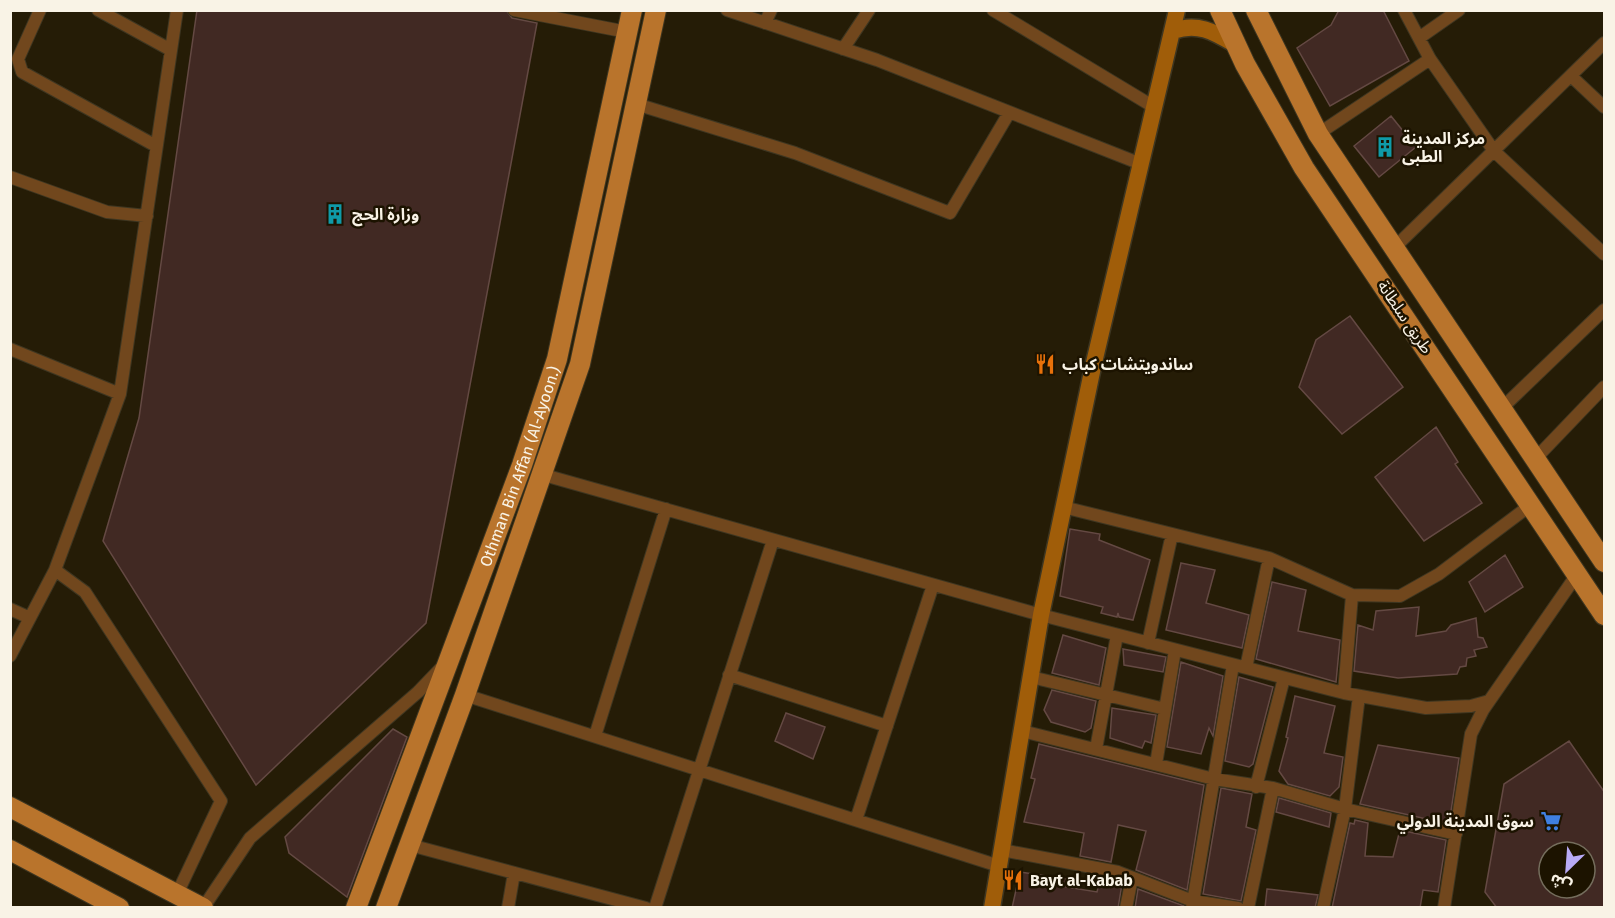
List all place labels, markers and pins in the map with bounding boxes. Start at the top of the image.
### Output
place label: مرکز المدینة الطبی [1402,129,1485,166]
building icon: مرکز المدینة الطبی [1373,135,1397,159]
building icon: وزارة الحج [323,202,347,226]
place label: وزارة الحج [352,205,419,227]
restaurant icon: ساندويتشات كباب [1033,352,1057,376]
place label: ساندويتشات كباب [1062,355,1193,374]
supermarket icon: سوق المدينة الدولي [1539,809,1563,833]
place label: سوق المدينة الدولي [1397,812,1534,834]
restaurant icon: Bayt al-Kabab [1001,868,1025,892]
place label: Bayt al-Kabab [1030,871,1133,890]

